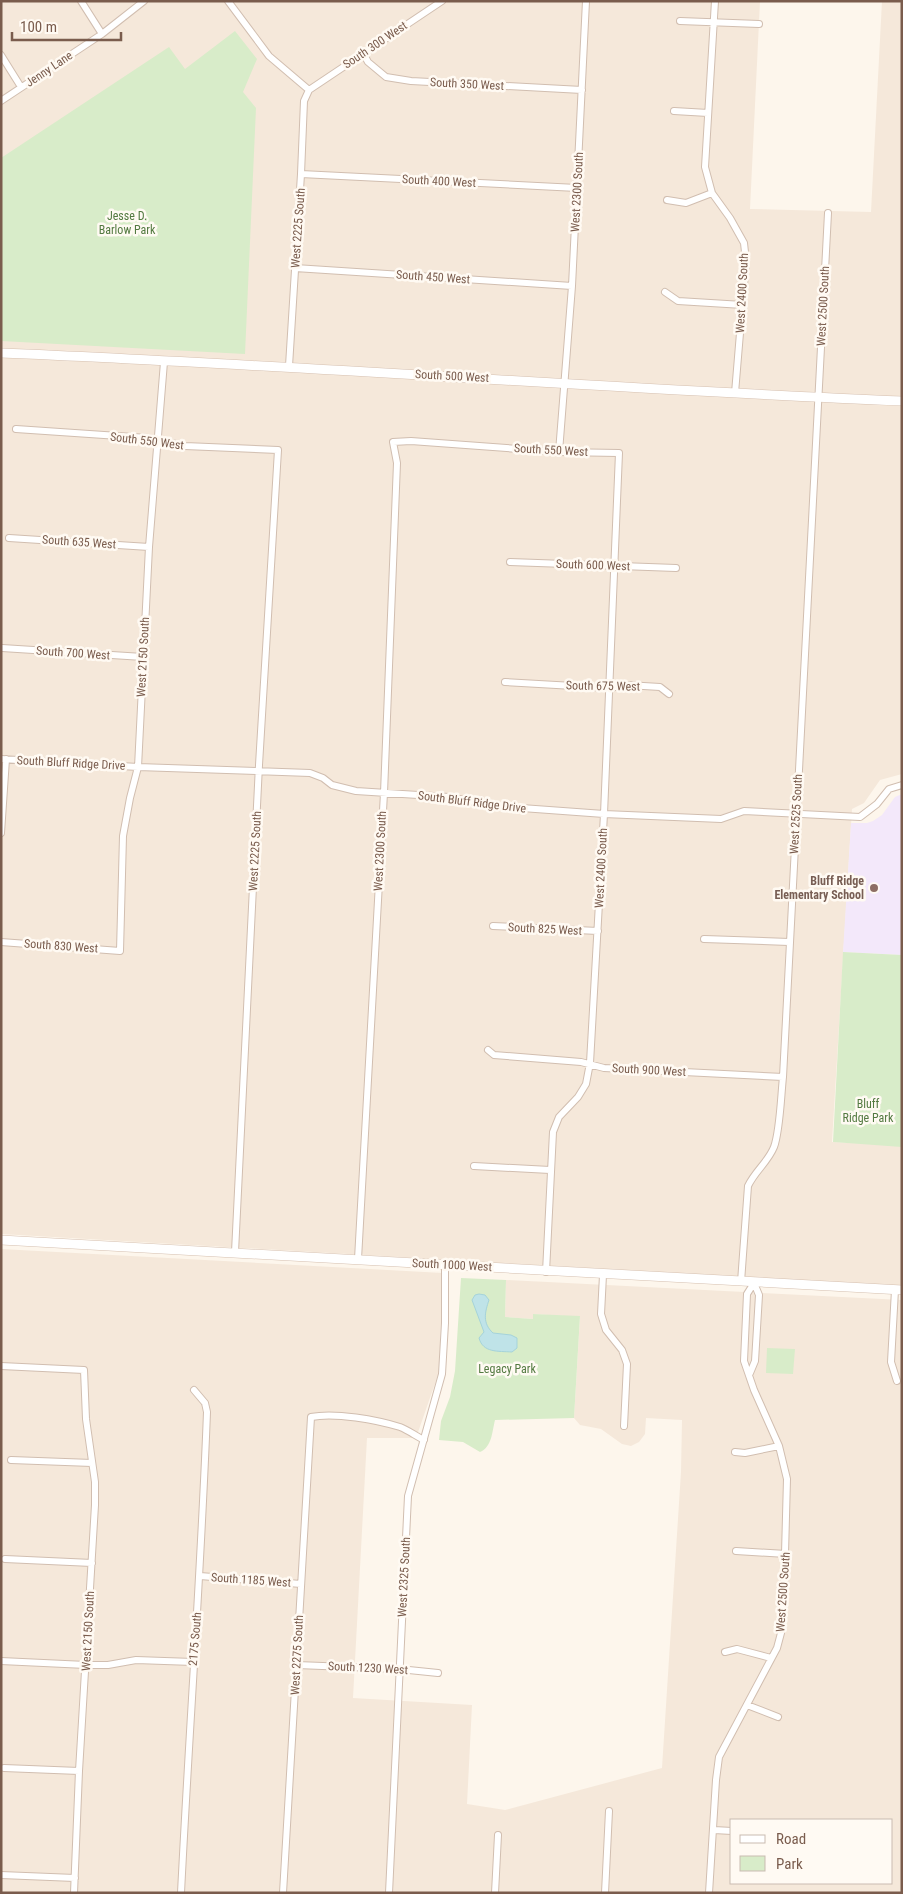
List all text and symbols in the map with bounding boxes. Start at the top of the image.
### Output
scale bar [12,10,121,42]
text: 100 m [20,18,57,36]
street label: South 300 West [340,18,410,72]
street label: Jenny Lane [23,48,75,90]
street label: South 350 West [430,75,505,93]
street label: West 2300 South [568,151,586,232]
street label: South 400 West [402,172,477,190]
street label: West 2225 South [288,187,308,268]
park label: Jesse D. Barlow Park [99,209,156,237]
street label: West 2400 South [733,252,751,333]
street label: West 2500 South [814,265,832,346]
street label: South 450 West [395,267,471,287]
street label: South 500 West [415,367,490,385]
street label: South 550 West [109,430,185,453]
street label: South 550 West [514,441,589,459]
street label: South 635 West [41,532,117,552]
street label: South 600 West [556,557,631,573]
street label: West 2150 South [134,616,152,697]
street label: South 700 West [35,643,111,663]
street label: South 675 West [566,678,641,694]
street label: South Bluff Ridge Drive [16,753,126,773]
street label: West 2525 South [787,773,805,854]
street label: South Bluff Ridge Drive [417,788,527,816]
street label: West 2225 South [246,810,264,891]
street label: West 2300 South [371,810,389,891]
street label: West 2400 South [592,827,610,908]
place label: Bluff Ridge Elementary School [774,874,864,902]
marker: Bluff Ridge Elementary School [868,882,880,894]
street label: South 825 West [508,920,583,938]
street label: South 830 West [23,936,99,956]
street label: South 900 West [612,1061,687,1079]
park label: Bluff Ridge Park [843,1097,894,1125]
street label: South 1000 West [412,1256,493,1274]
park label: Legacy Park [478,1362,536,1376]
street label: West 2325 South [395,1536,413,1617]
street label: West 2500 South [773,1551,793,1632]
street label: South 1185 West [211,1570,292,1590]
street label: West 2150 South [79,1590,97,1671]
street label: 2175 South [186,1611,204,1666]
street label: West 2275 South [288,1614,306,1695]
street label: South 1230 West [328,1659,409,1677]
legend [730,1819,893,1884]
text: Road [776,1830,806,1848]
text: Park [776,1855,803,1873]

